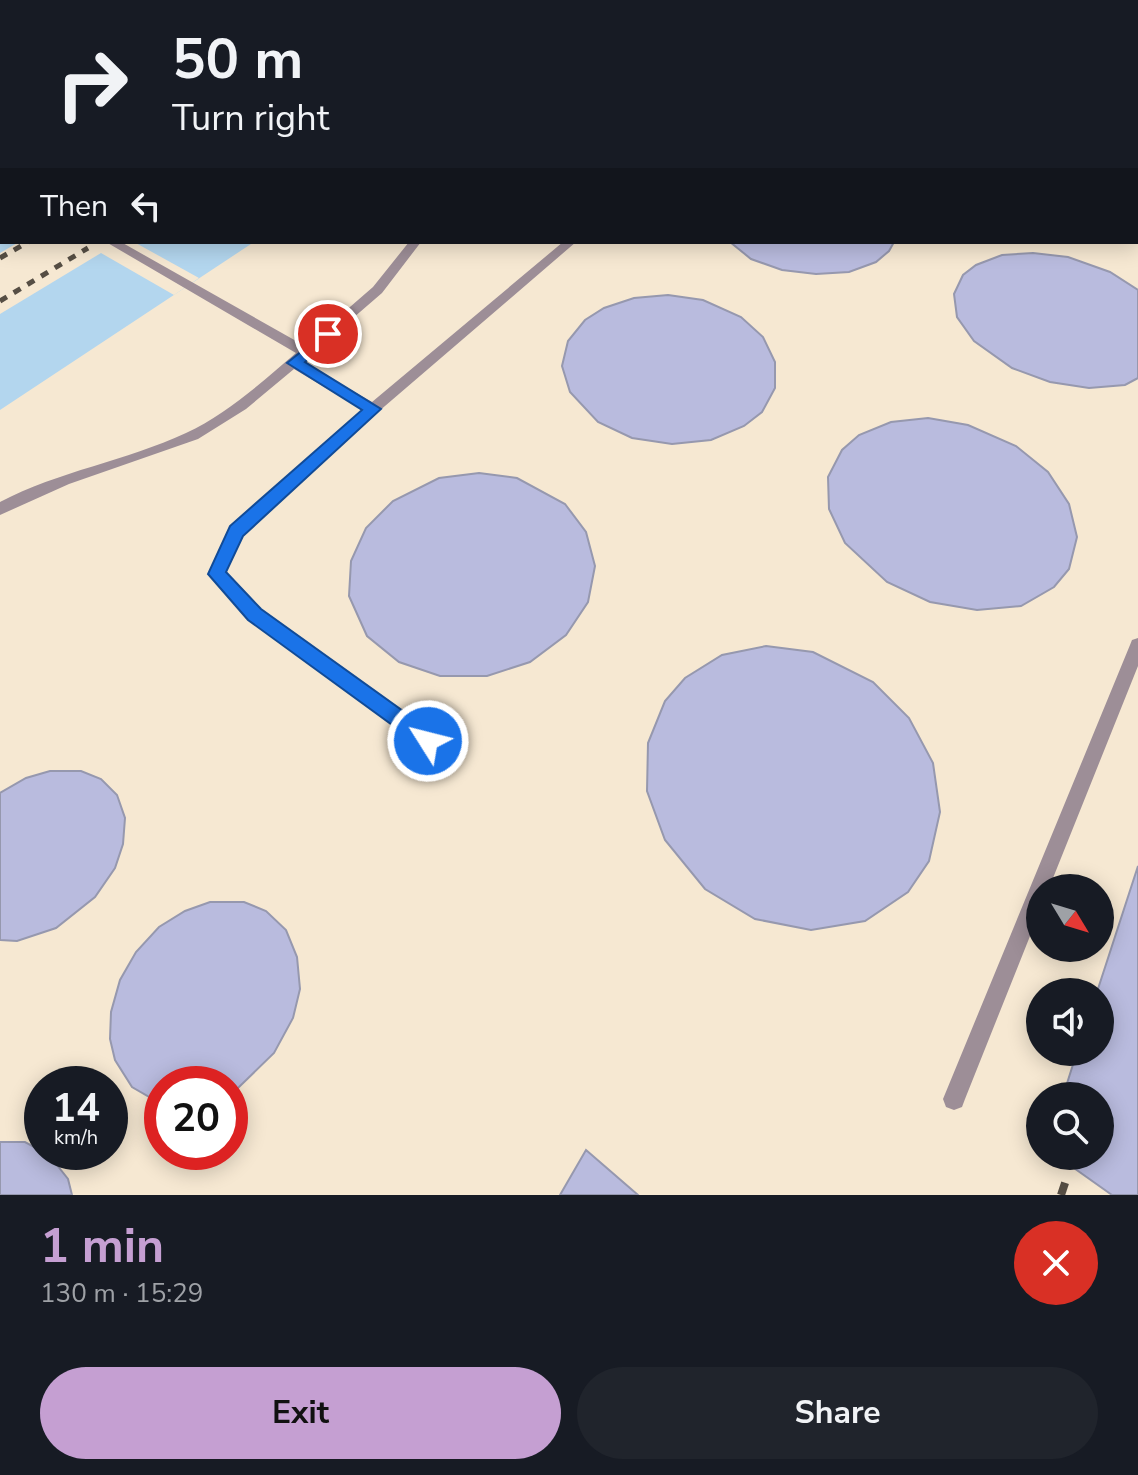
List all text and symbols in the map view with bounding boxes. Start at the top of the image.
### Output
text: 50 m [172,21,303,98]
icon: right [40,32,144,136]
text: Turn right [172,94,329,143]
icon: left [124,184,168,228]
text: Then [40,186,108,227]
pin [294,300,362,368]
icon: arrive [306,312,350,356]
position arrow [386,699,470,783]
north arrow [1026,874,1114,962]
map controls [1026,874,1114,1170]
button: sound [1026,978,1114,1066]
speed limit sign: 20 [144,1066,248,1170]
text: 14 [52,1081,100,1135]
button: search [1026,1082,1114,1170]
text: km/h [54,1124,98,1151]
text: 1 min [40,1213,164,1279]
button: close [1014,1221,1098,1305]
text: 130 m · 15:29 [40,1276,203,1311]
button: Exit [40,1367,561,1459]
button: Share [577,1367,1098,1459]

